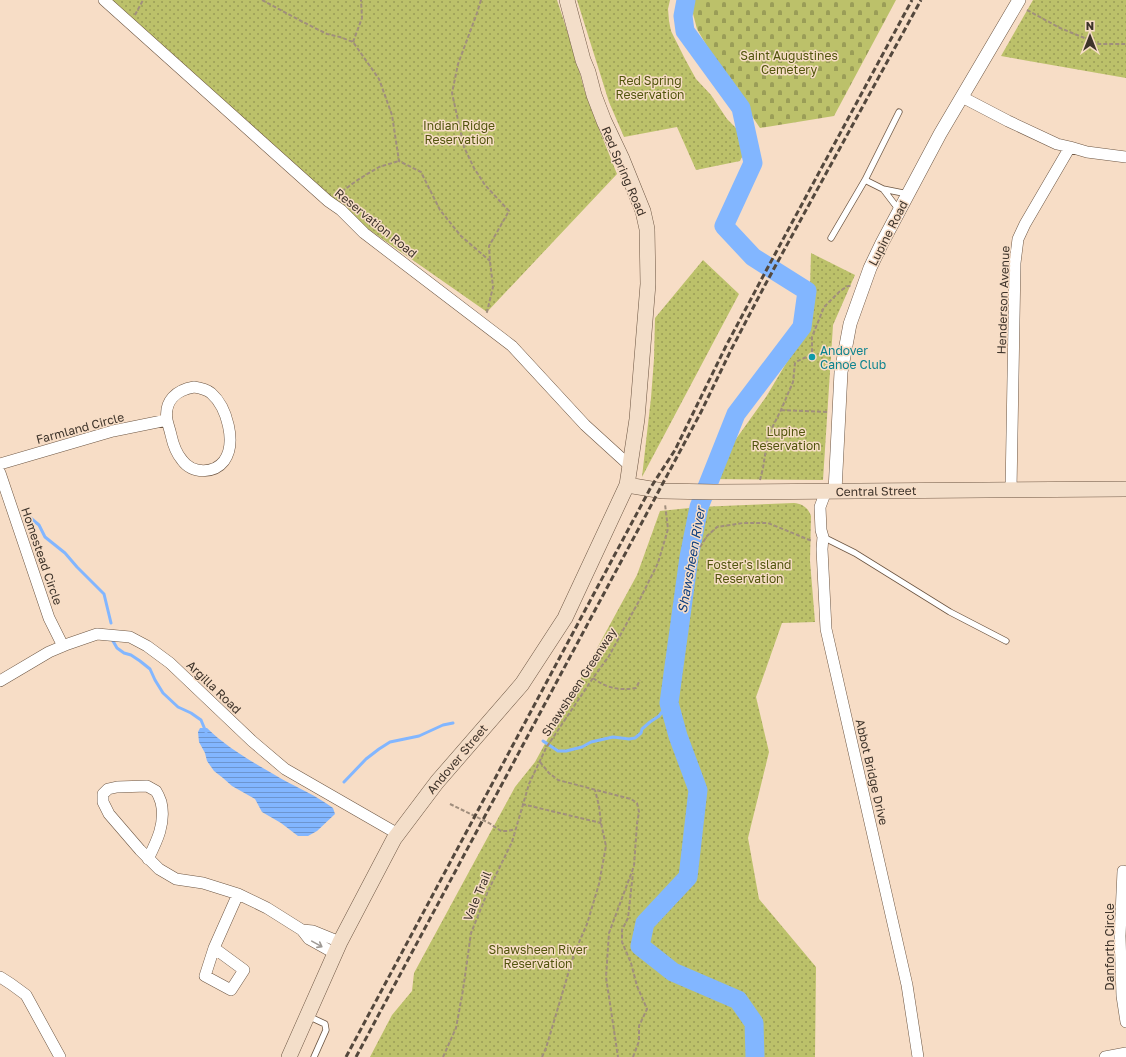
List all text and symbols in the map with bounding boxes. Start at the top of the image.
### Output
north arrow [1070,16,1110,56]
text: N [1086,19,1094,32]
park label: Saint Augustines Cemetery [740,48,838,77]
park label: Red Spring Reservation [616,73,684,102]
park label: Indian Ridge Reservation [423,118,495,147]
street label: Red Spring Road [598,124,650,218]
street label: Reservation Road [332,185,420,261]
street label: Lupine Road [865,198,911,268]
street label: Henderson Avenue [994,245,1012,355]
place label: Andover Canoe Club [820,343,886,372]
marker: Andover Canoe Club [807,352,817,362]
street label: Farmland Circle [34,409,126,447]
park label: Lupine Reservation [752,424,820,453]
street label: Central Street [835,483,917,499]
water label: Shawsheen River [674,504,709,614]
street label: Homestead Circle [18,505,66,607]
park label: Foster's Island Reservation [706,557,792,586]
street label: Shawsheen Greenway [538,625,620,739]
street label: Argilla Road [184,657,244,717]
street label: Abbot Bridge Drive [853,718,891,826]
street label: Andover Street [423,721,491,797]
street label: Vale Trail [460,869,494,923]
street label: Danforth Circle [1102,903,1117,991]
one-way arrow [311,940,323,948]
park label: Shawsheen River Reservation [489,942,588,971]

